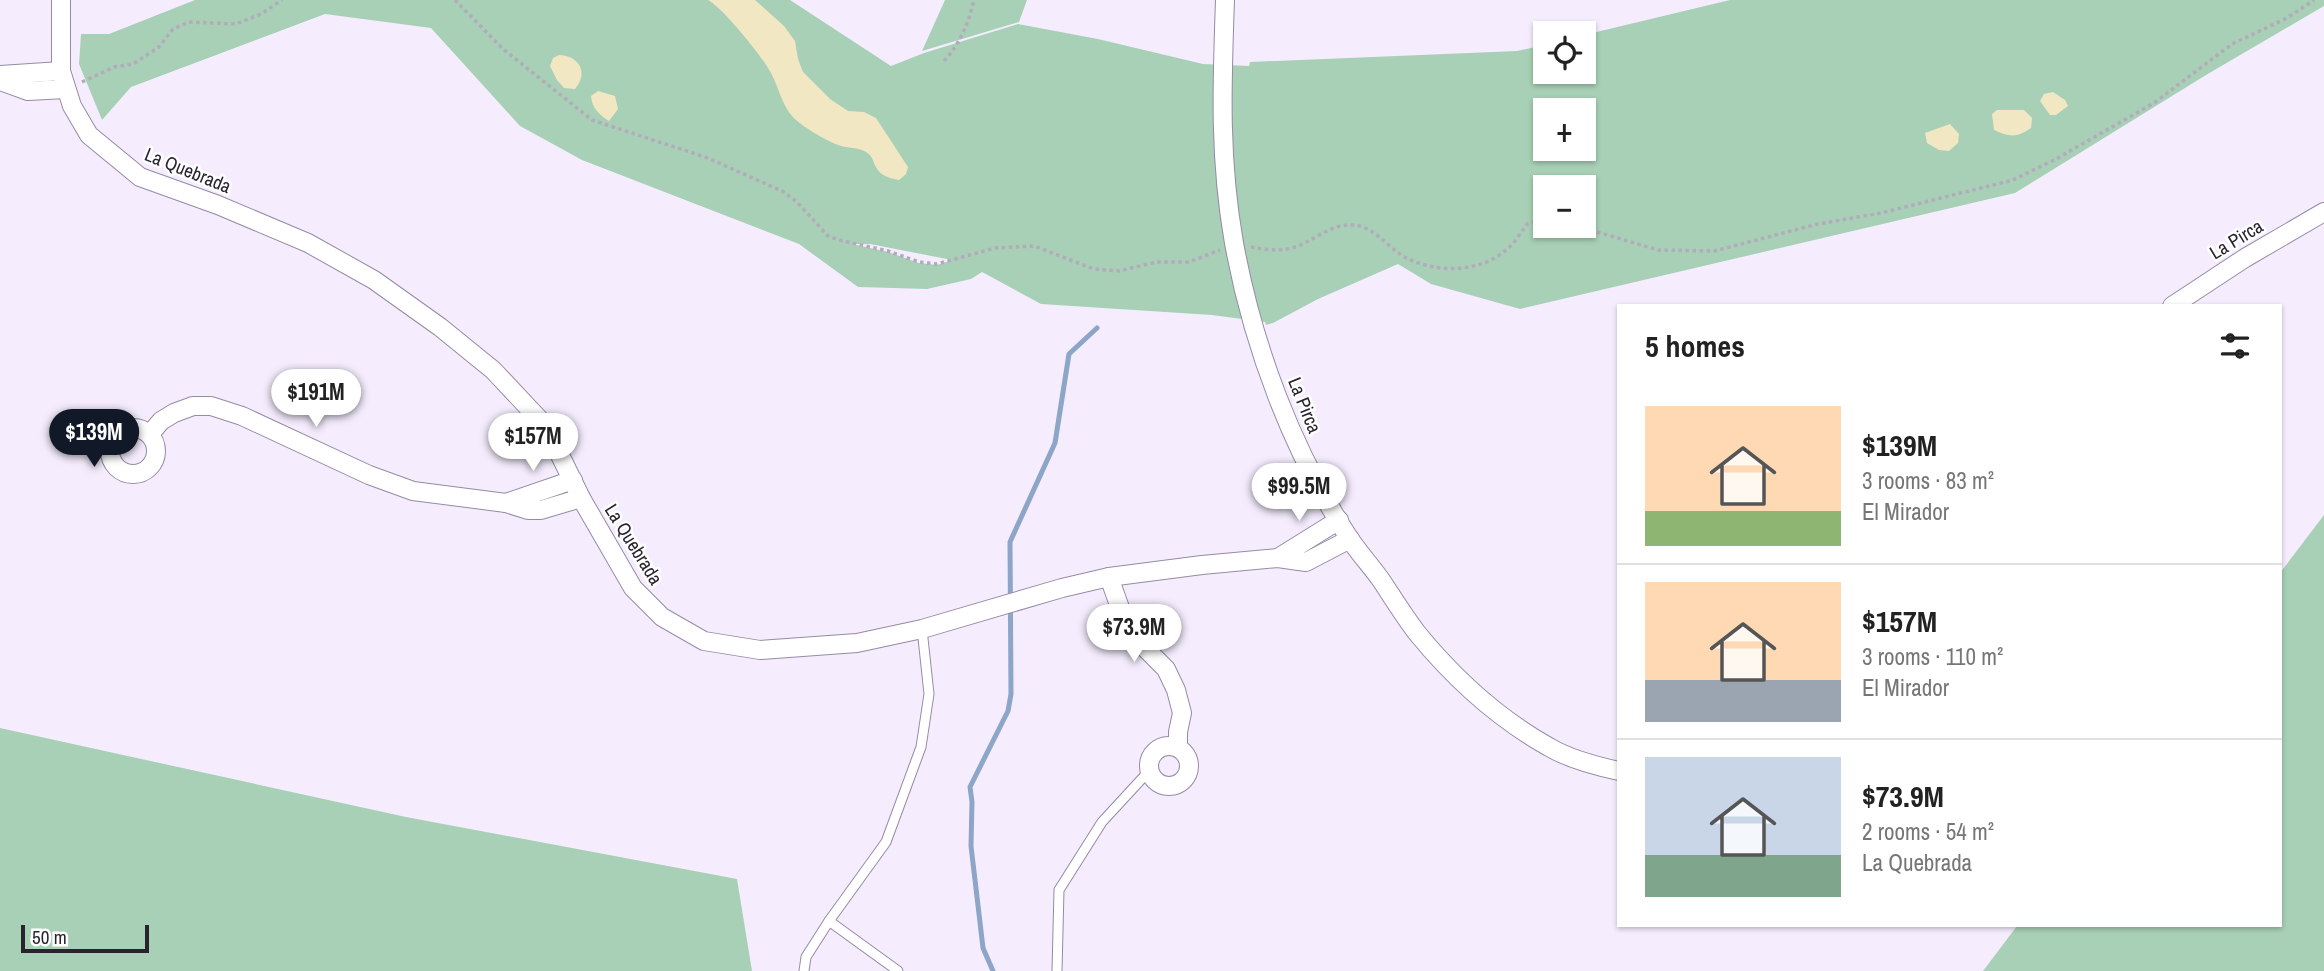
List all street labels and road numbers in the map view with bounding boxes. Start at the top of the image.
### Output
street label: La Quebrada [141,141,235,199]
street label: La Pirca [2204,213,2268,265]
street label: La Pirca [1282,373,1328,437]
street label: La Quebrada [599,499,669,590]

